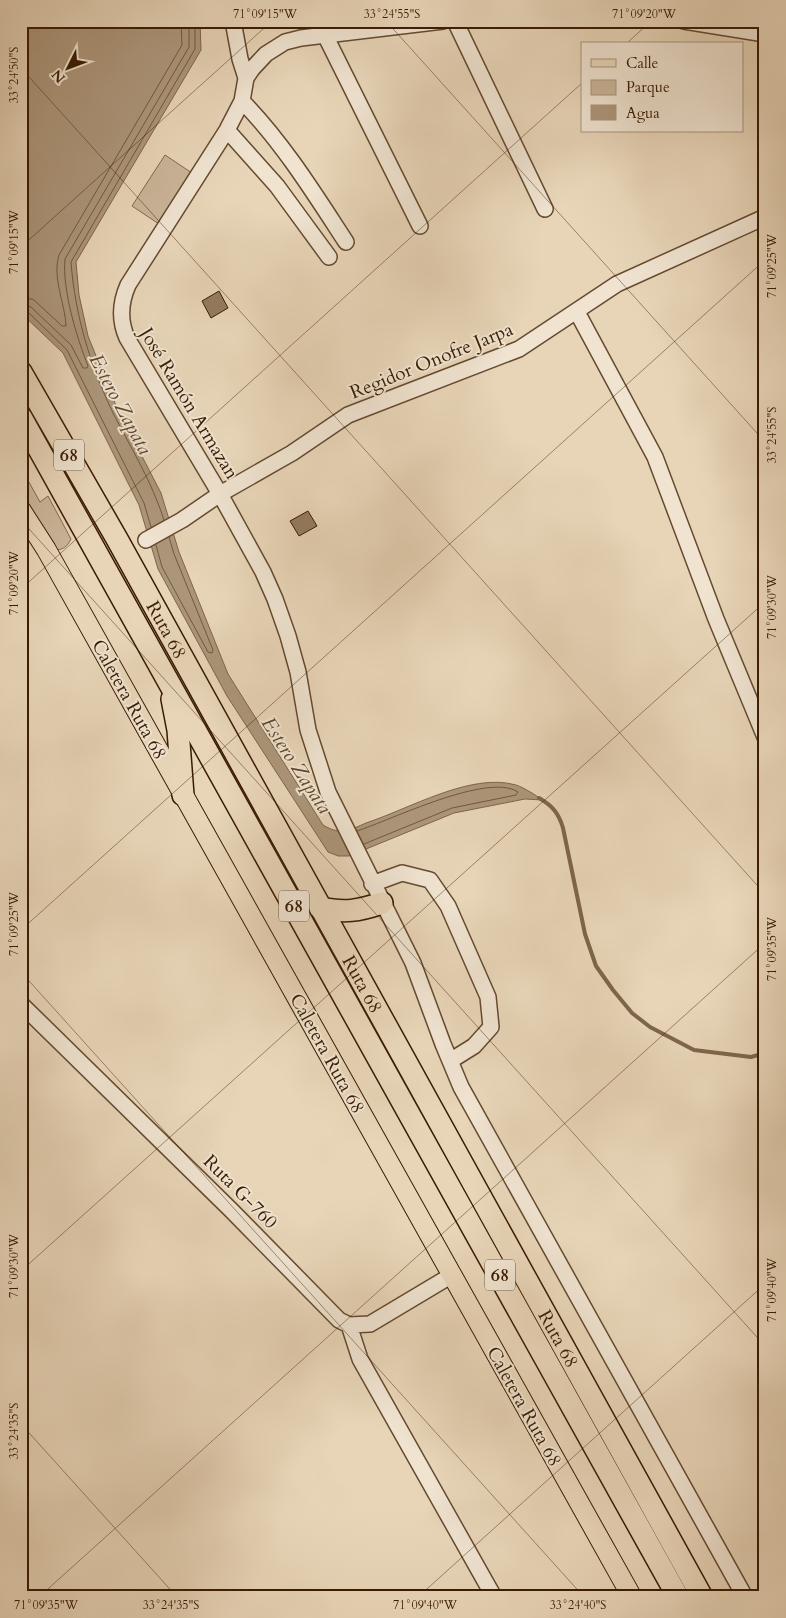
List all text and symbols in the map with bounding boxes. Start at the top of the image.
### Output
text: 71°09'15"W [233,6,298,22]
text: 33°24'55"S [364,6,420,22]
text: 71°09'20"W [612,6,677,22]
north arrow [42,42,92,92]
legend [581,42,744,132]
text: 33°24'50"S [6,47,22,103]
text: Calle [626,53,659,73]
text: N [48,65,70,87]
text: Parque [626,77,670,97]
text: Agua [626,103,660,123]
text: 71°09'15"W [6,209,22,274]
text: 71°09'25"W [764,233,780,298]
street label: Regidor Onofre Jarpa [346,316,517,406]
street label: José Ramón Armazan [132,320,245,484]
water label: Estero Zapata [83,349,158,459]
text: 33°24'55"S [764,407,780,463]
road number: 68 [54,440,84,470]
text: 71°09'20"W [6,550,22,615]
text: 71°09'30"W [764,574,780,639]
street label: Ruta 68 [140,596,193,664]
street label: Caletera Ruta 68 [85,635,173,764]
water label: Estero Zapata [255,712,338,819]
road number: 68 [279,890,309,921]
text: 71°09'25"W [6,891,22,956]
text: 71°09'35"W [764,916,780,981]
street label: Ruta 68 [336,951,389,1018]
street label: Caletera Ruta 68 [283,989,371,1118]
street label: Ruta G-760 [197,1149,283,1235]
text: 71°09'30"W [6,1233,22,1298]
text: 71°09'40"W [764,1257,780,1322]
road number: 68 [485,1260,515,1290]
street label: Ruta 68 [532,1305,585,1372]
street label: Caletera Ruta 68 [480,1342,568,1471]
text: 33°24'35"S [6,1403,22,1459]
text: 71°09'35"W [14,1597,79,1613]
text: 33°24'35"S [143,1597,199,1613]
text: 71°09'40"W [393,1597,458,1613]
text: 33°24'40"S [550,1597,606,1613]

